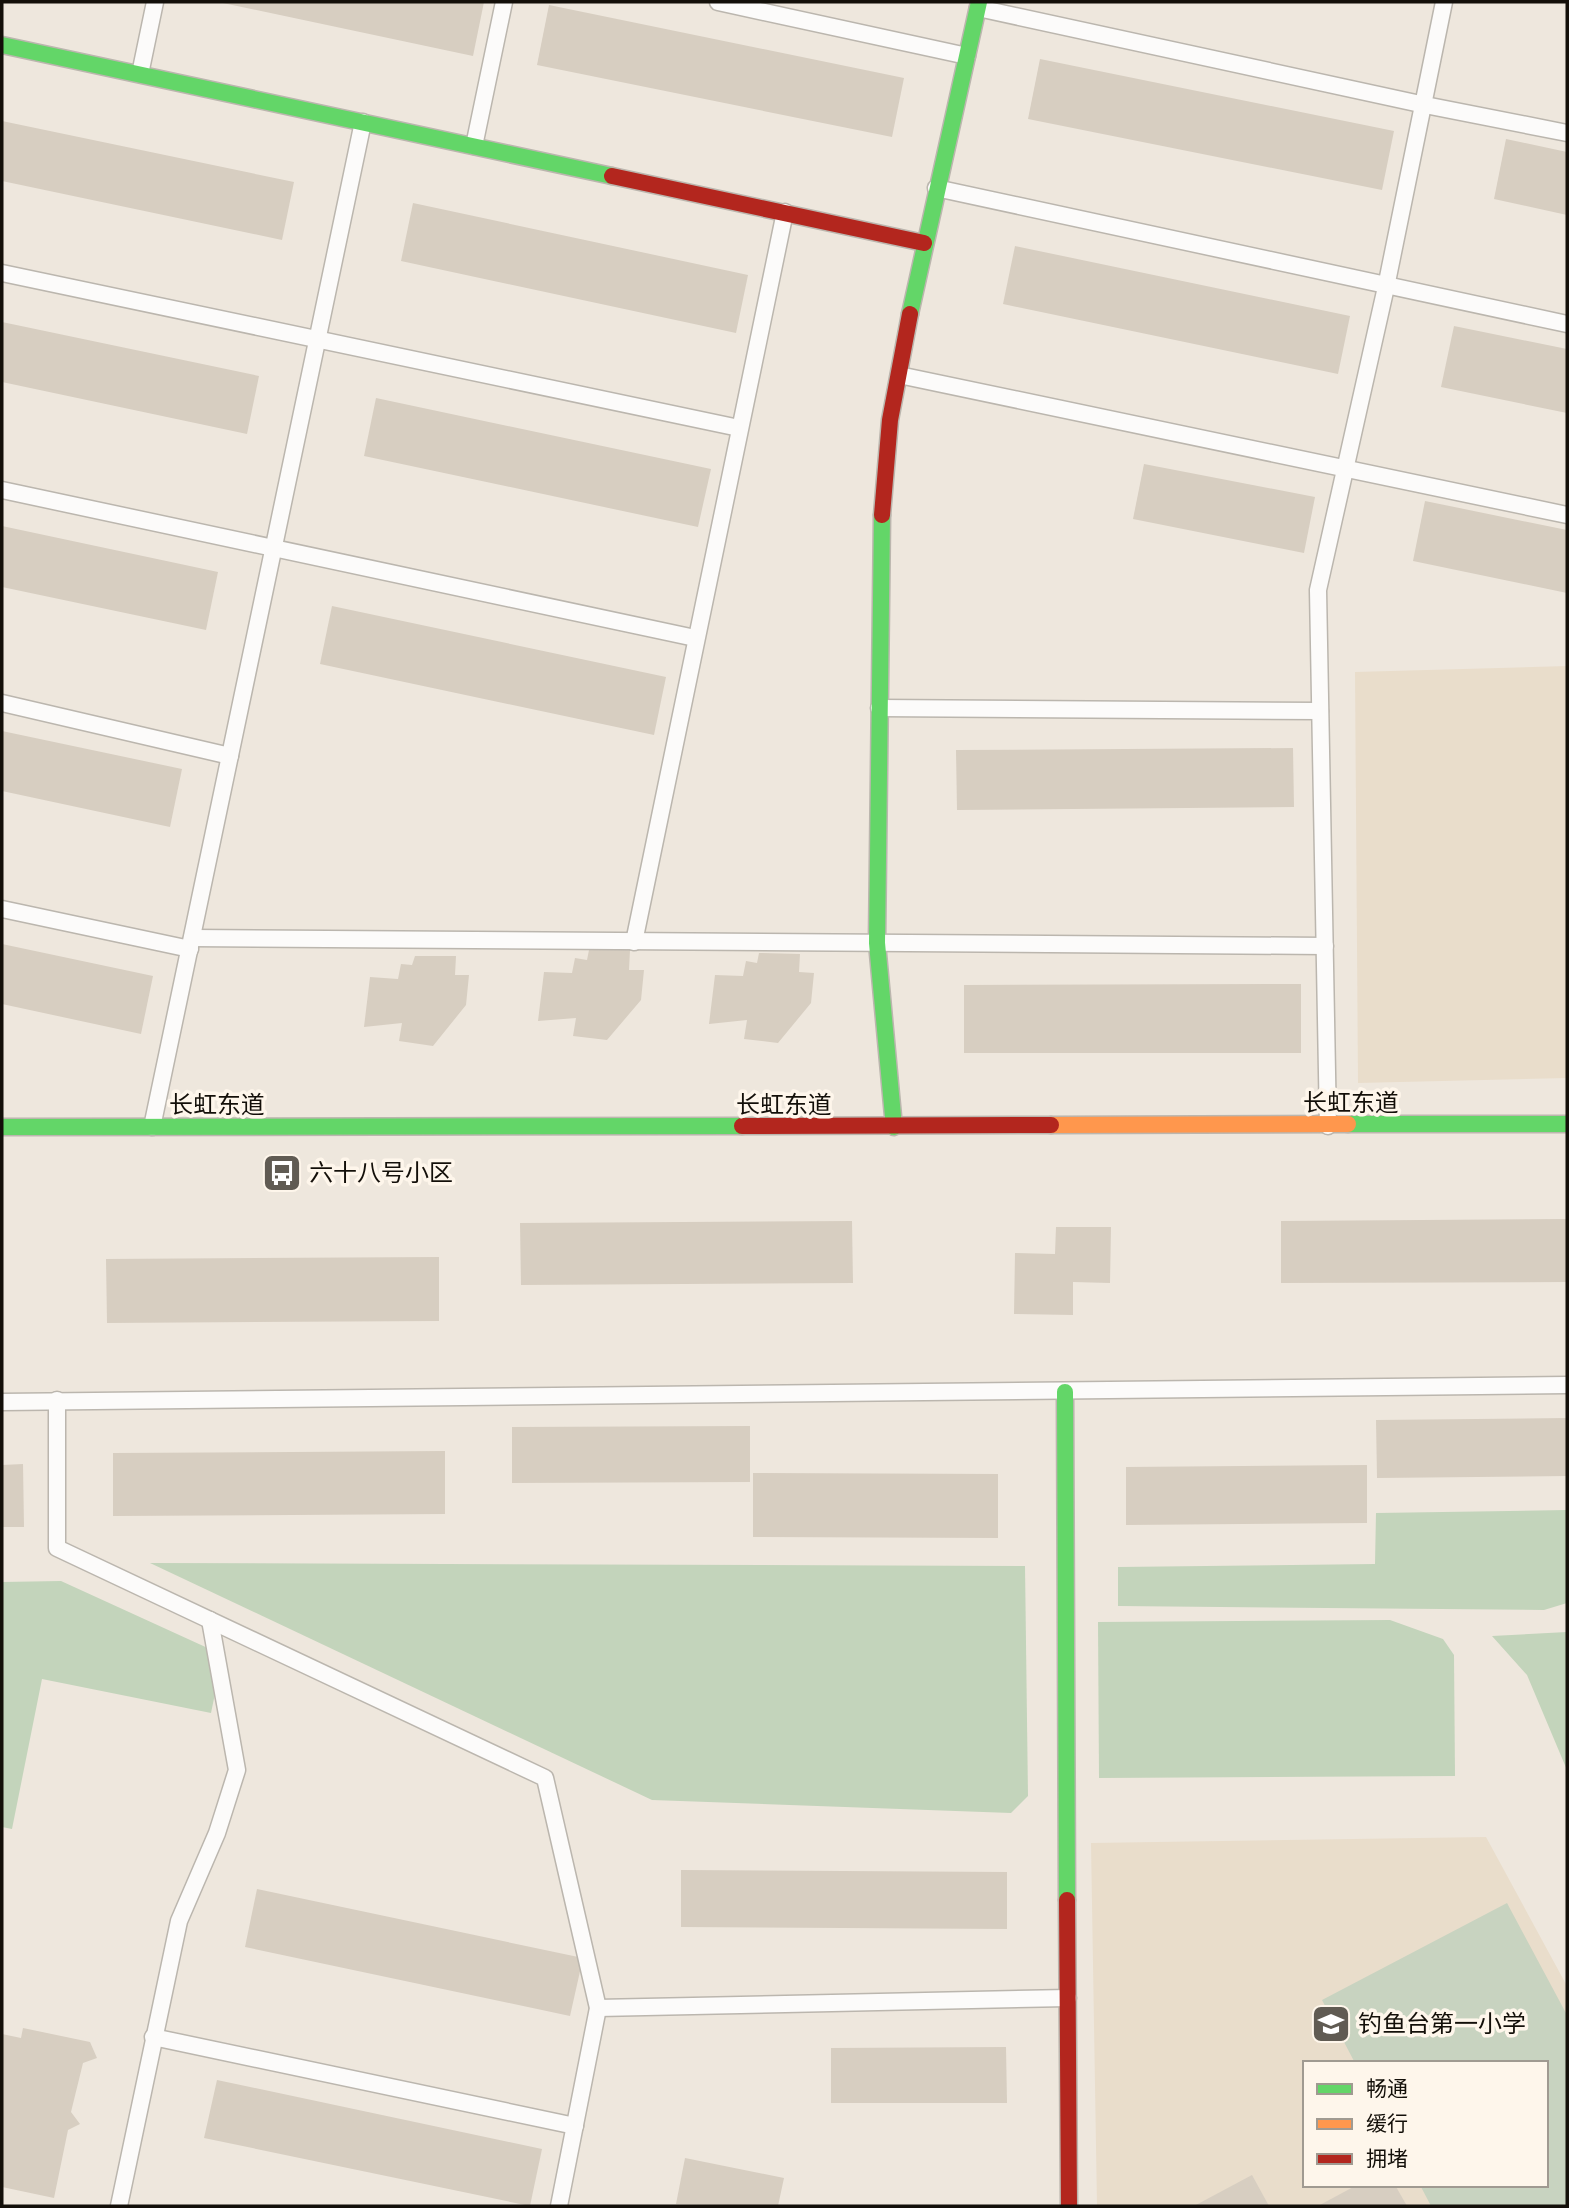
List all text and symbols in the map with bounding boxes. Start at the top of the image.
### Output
street label: 长虹东道 [1303,1089,1399,1116]
street label: 长虹东道 [169,1091,265,1118]
street label: 长虹东道 [736,1091,832,1118]
bus stop icon: 六十八号小区 [261,1152,303,1194]
place label: 六十八号小区 [309,1159,453,1186]
school or university icon: 钓鱼台第一小学 [1310,2003,1352,2045]
place label: 钓鱼台第一小学 [1358,2010,1526,2037]
legend [1303,2061,1548,2187]
text: 畅通 [1366,2077,1408,2100]
text: 缓行 [1366,2112,1408,2135]
text: 拥堵 [1366,2147,1408,2170]

